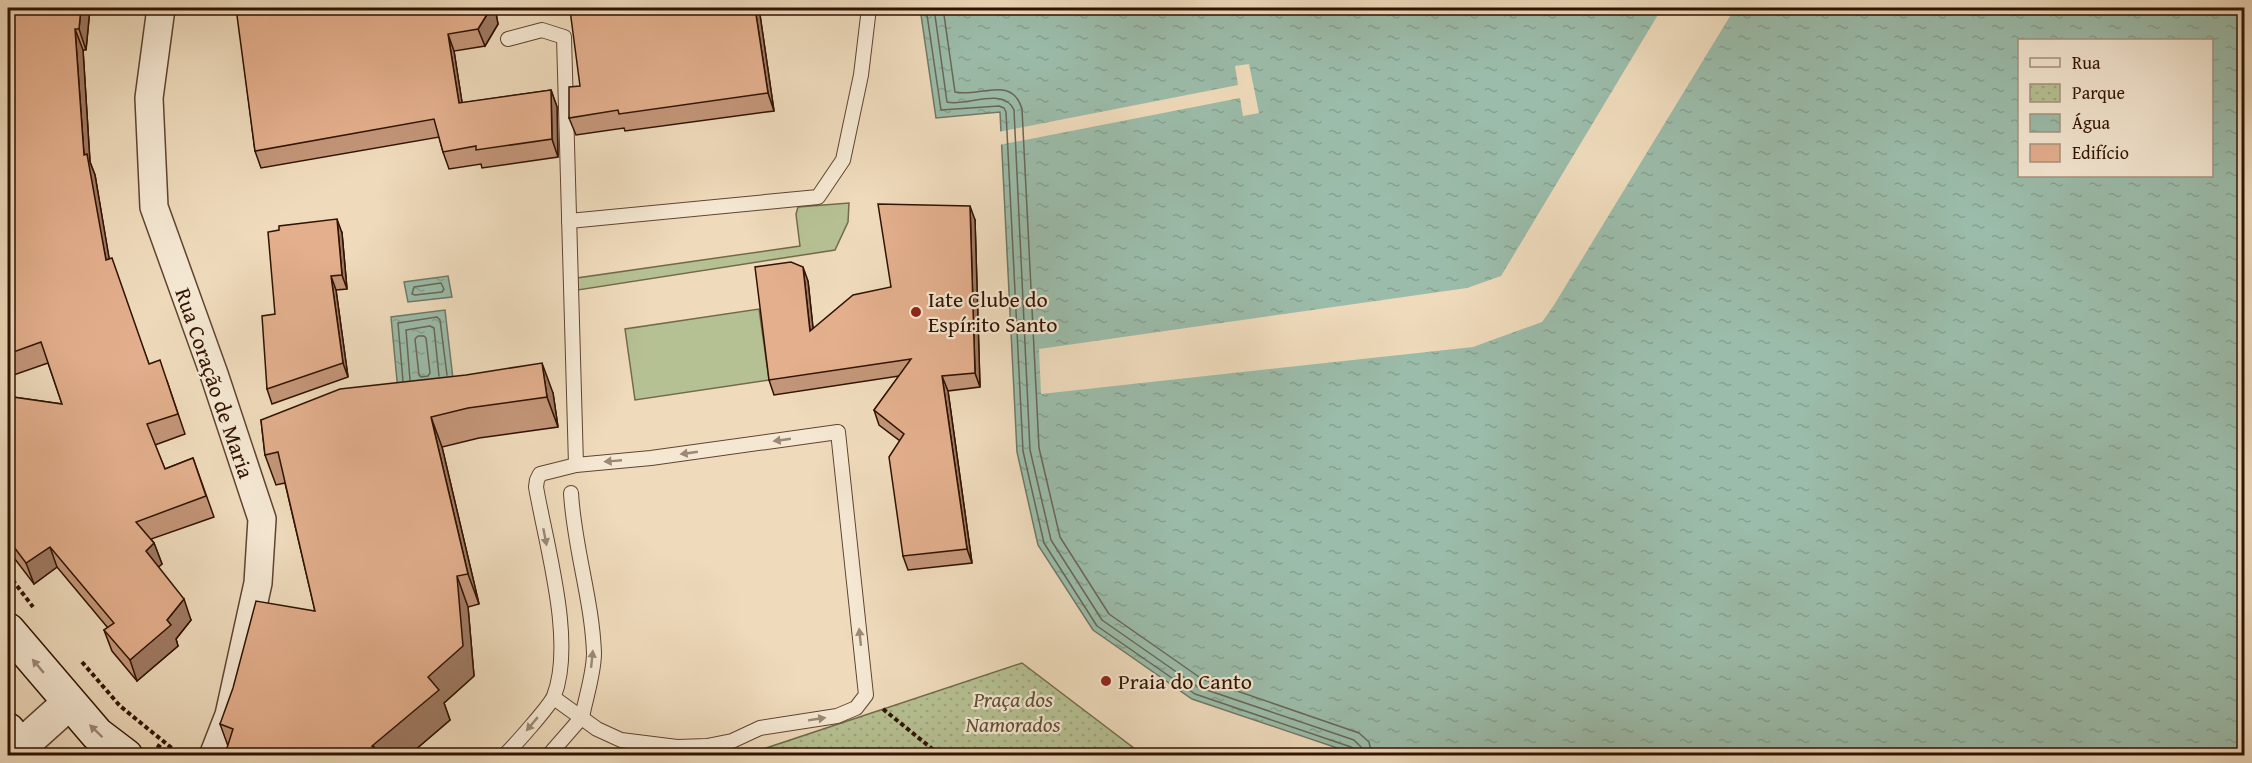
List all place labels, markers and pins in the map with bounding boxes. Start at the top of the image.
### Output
place label: Iate Clube do Espírito Santo [928,283,1057,340]
marker: Iate Clube do Espírito Santo [909,305,923,319]
place label: Praia do Canto [1118,665,1252,697]
marker: Praia do Canto [1099,674,1113,688]

